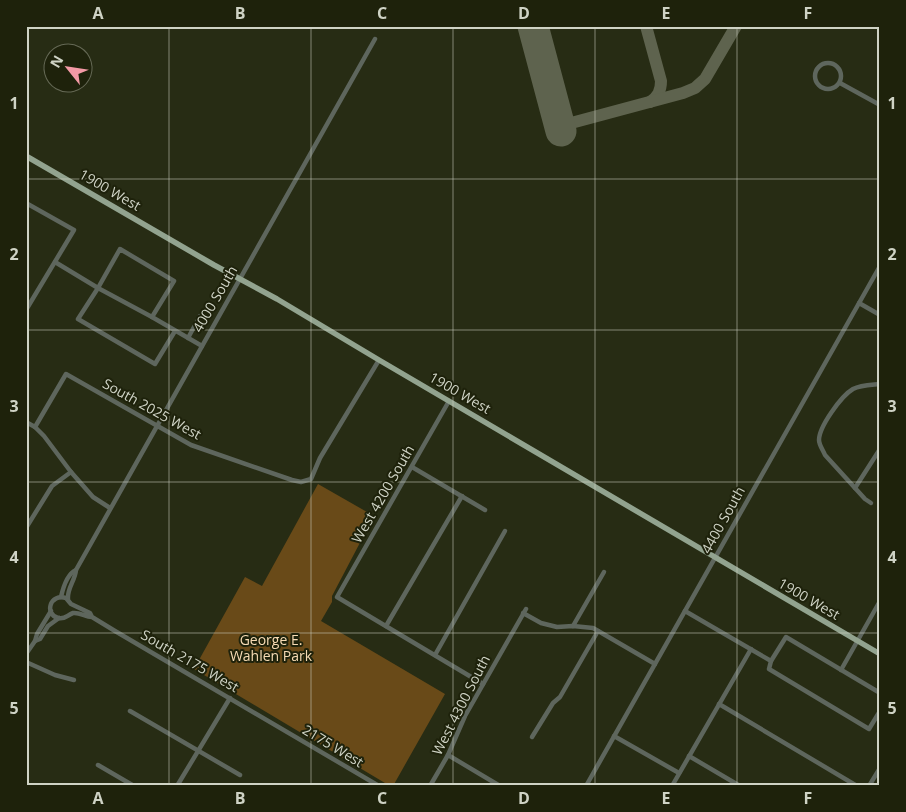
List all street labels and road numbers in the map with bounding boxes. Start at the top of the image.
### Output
street label: 1900 West [76,164,144,215]
street label: 4000 South [188,262,241,336]
street label: 1900 West [426,367,494,418]
street label: South 2025 West [100,374,205,444]
street label: West 4200 South [347,441,418,546]
street label: 4400 South [696,483,749,557]
street label: 1900 West [775,573,843,624]
street label: South 2175 West [138,625,243,696]
street label: West 4300 South [427,651,494,758]
street label: 2175 West [299,720,367,771]

